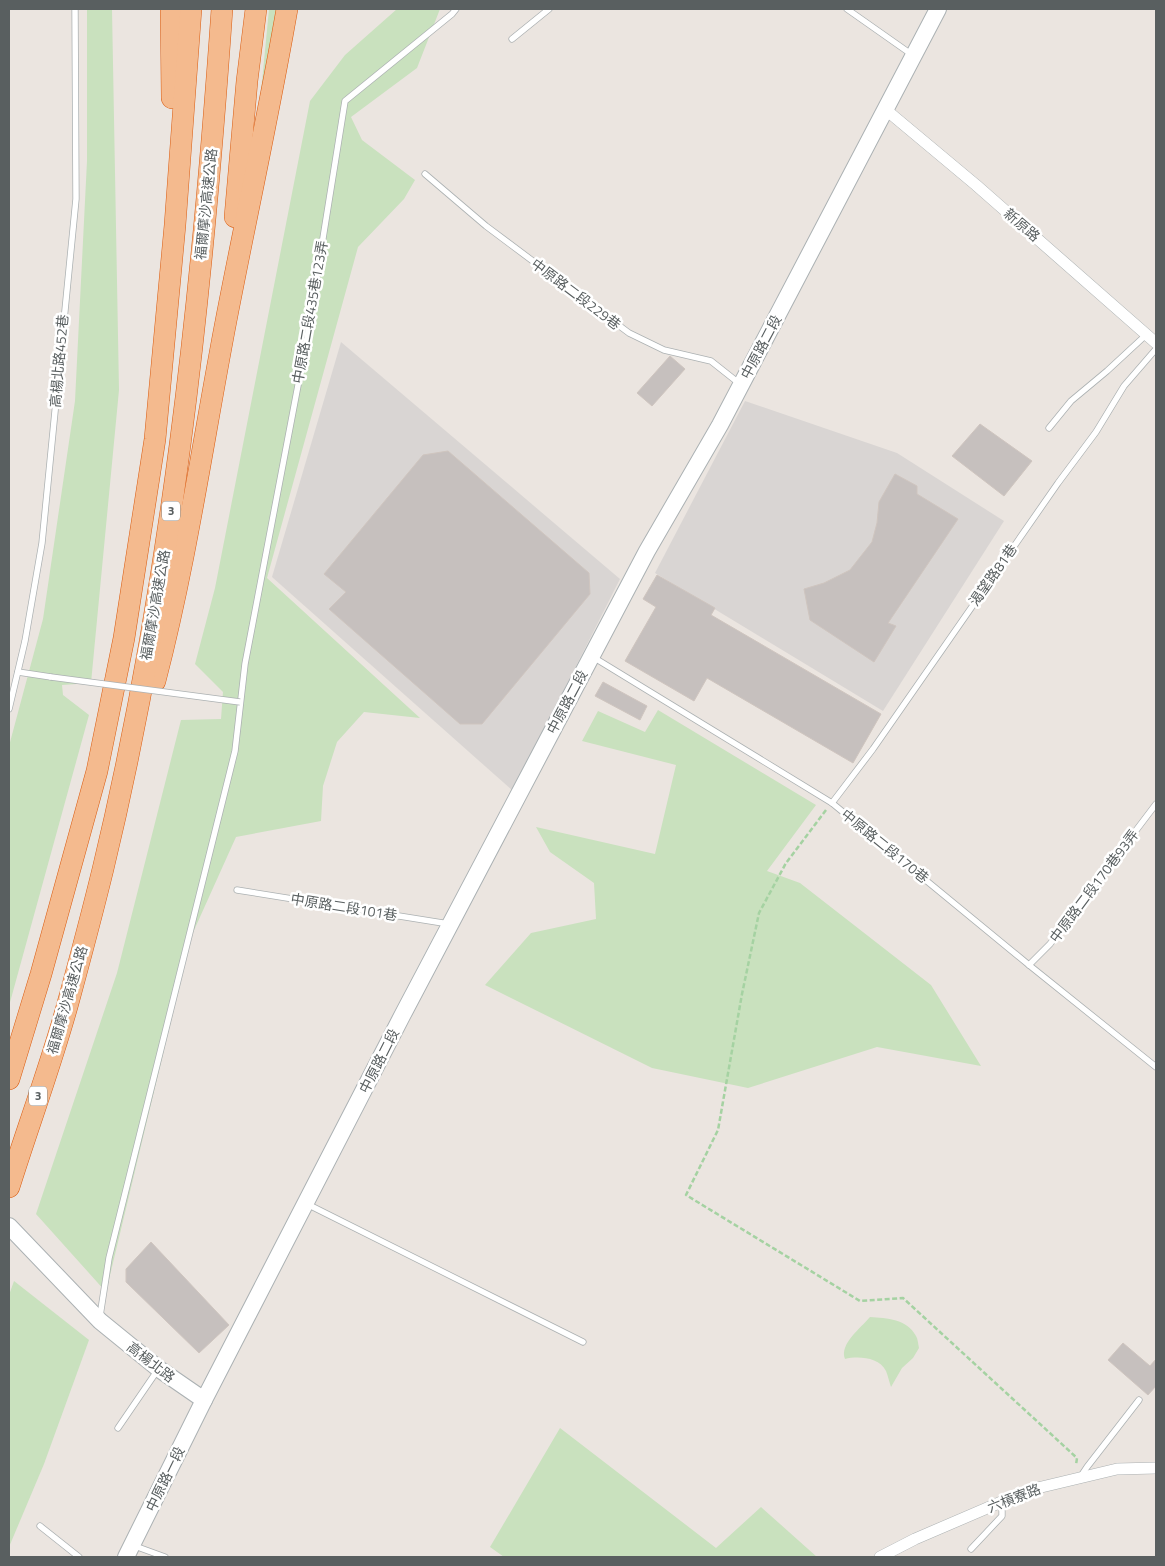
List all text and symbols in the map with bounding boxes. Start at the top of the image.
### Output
street label: 福爾摩沙高速公路 [189,147,222,261]
street label: 新原路 [1000,203,1045,246]
street label: 中原路二段435巷123弄 [287,239,332,385]
street label: 中原路二段229巷 [527,253,626,334]
street label: 中原路二段 [735,311,786,383]
street label: 高楊北路452巷 [44,313,73,408]
road number: 3 [162,502,180,520]
street label: 渴望路81巷 [963,539,1022,610]
street label: 福爾摩沙高速公路 [134,548,175,662]
street label: 中原路二段 [541,666,592,738]
street label: 中原路二段170巷 [837,804,934,888]
street label: 中原路二段170巷93弄 [1044,825,1143,947]
street label: 中原路二段101巷 [289,888,399,925]
street label: 福爾摩沙高速公路 [41,943,92,1057]
street label: 中原路二段 [353,1025,404,1097]
road number: 3 [29,1086,47,1106]
street label: 高楊北路 [123,1336,180,1387]
street label: 中原路一段 [140,1443,189,1515]
street label: 六槓寮路 [984,1478,1044,1517]

